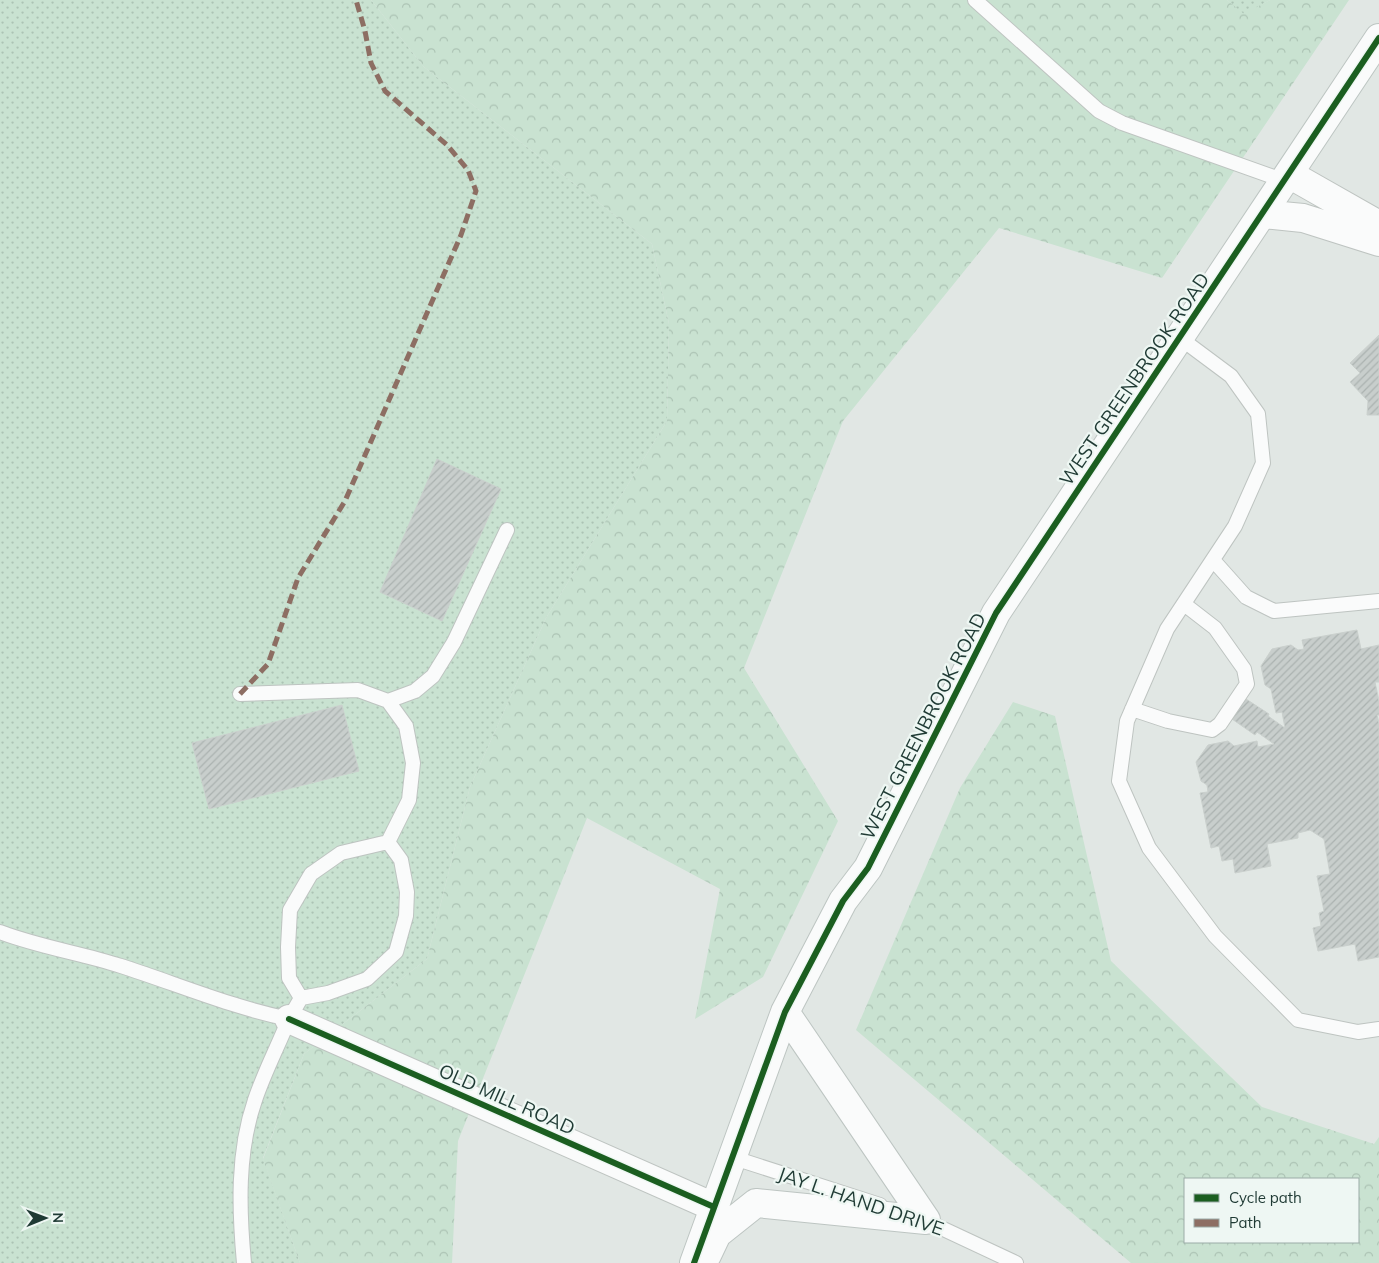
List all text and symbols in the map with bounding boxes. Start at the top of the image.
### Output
street label: WEST GREENBROOK ROAD [1054,268,1214,490]
street label: WEST GREENBROOK ROAD [855,608,991,844]
street label: OLD MILL ROAD [435,1058,579,1140]
street label: JAY L. HAND DRIVE [775,1161,947,1241]
legend [1184,1178,1359,1243]
text: Cycle path [1229,1188,1302,1207]
north arrow [20,1193,70,1243]
text: N [49,1212,67,1223]
text: Path [1229,1213,1261,1232]

